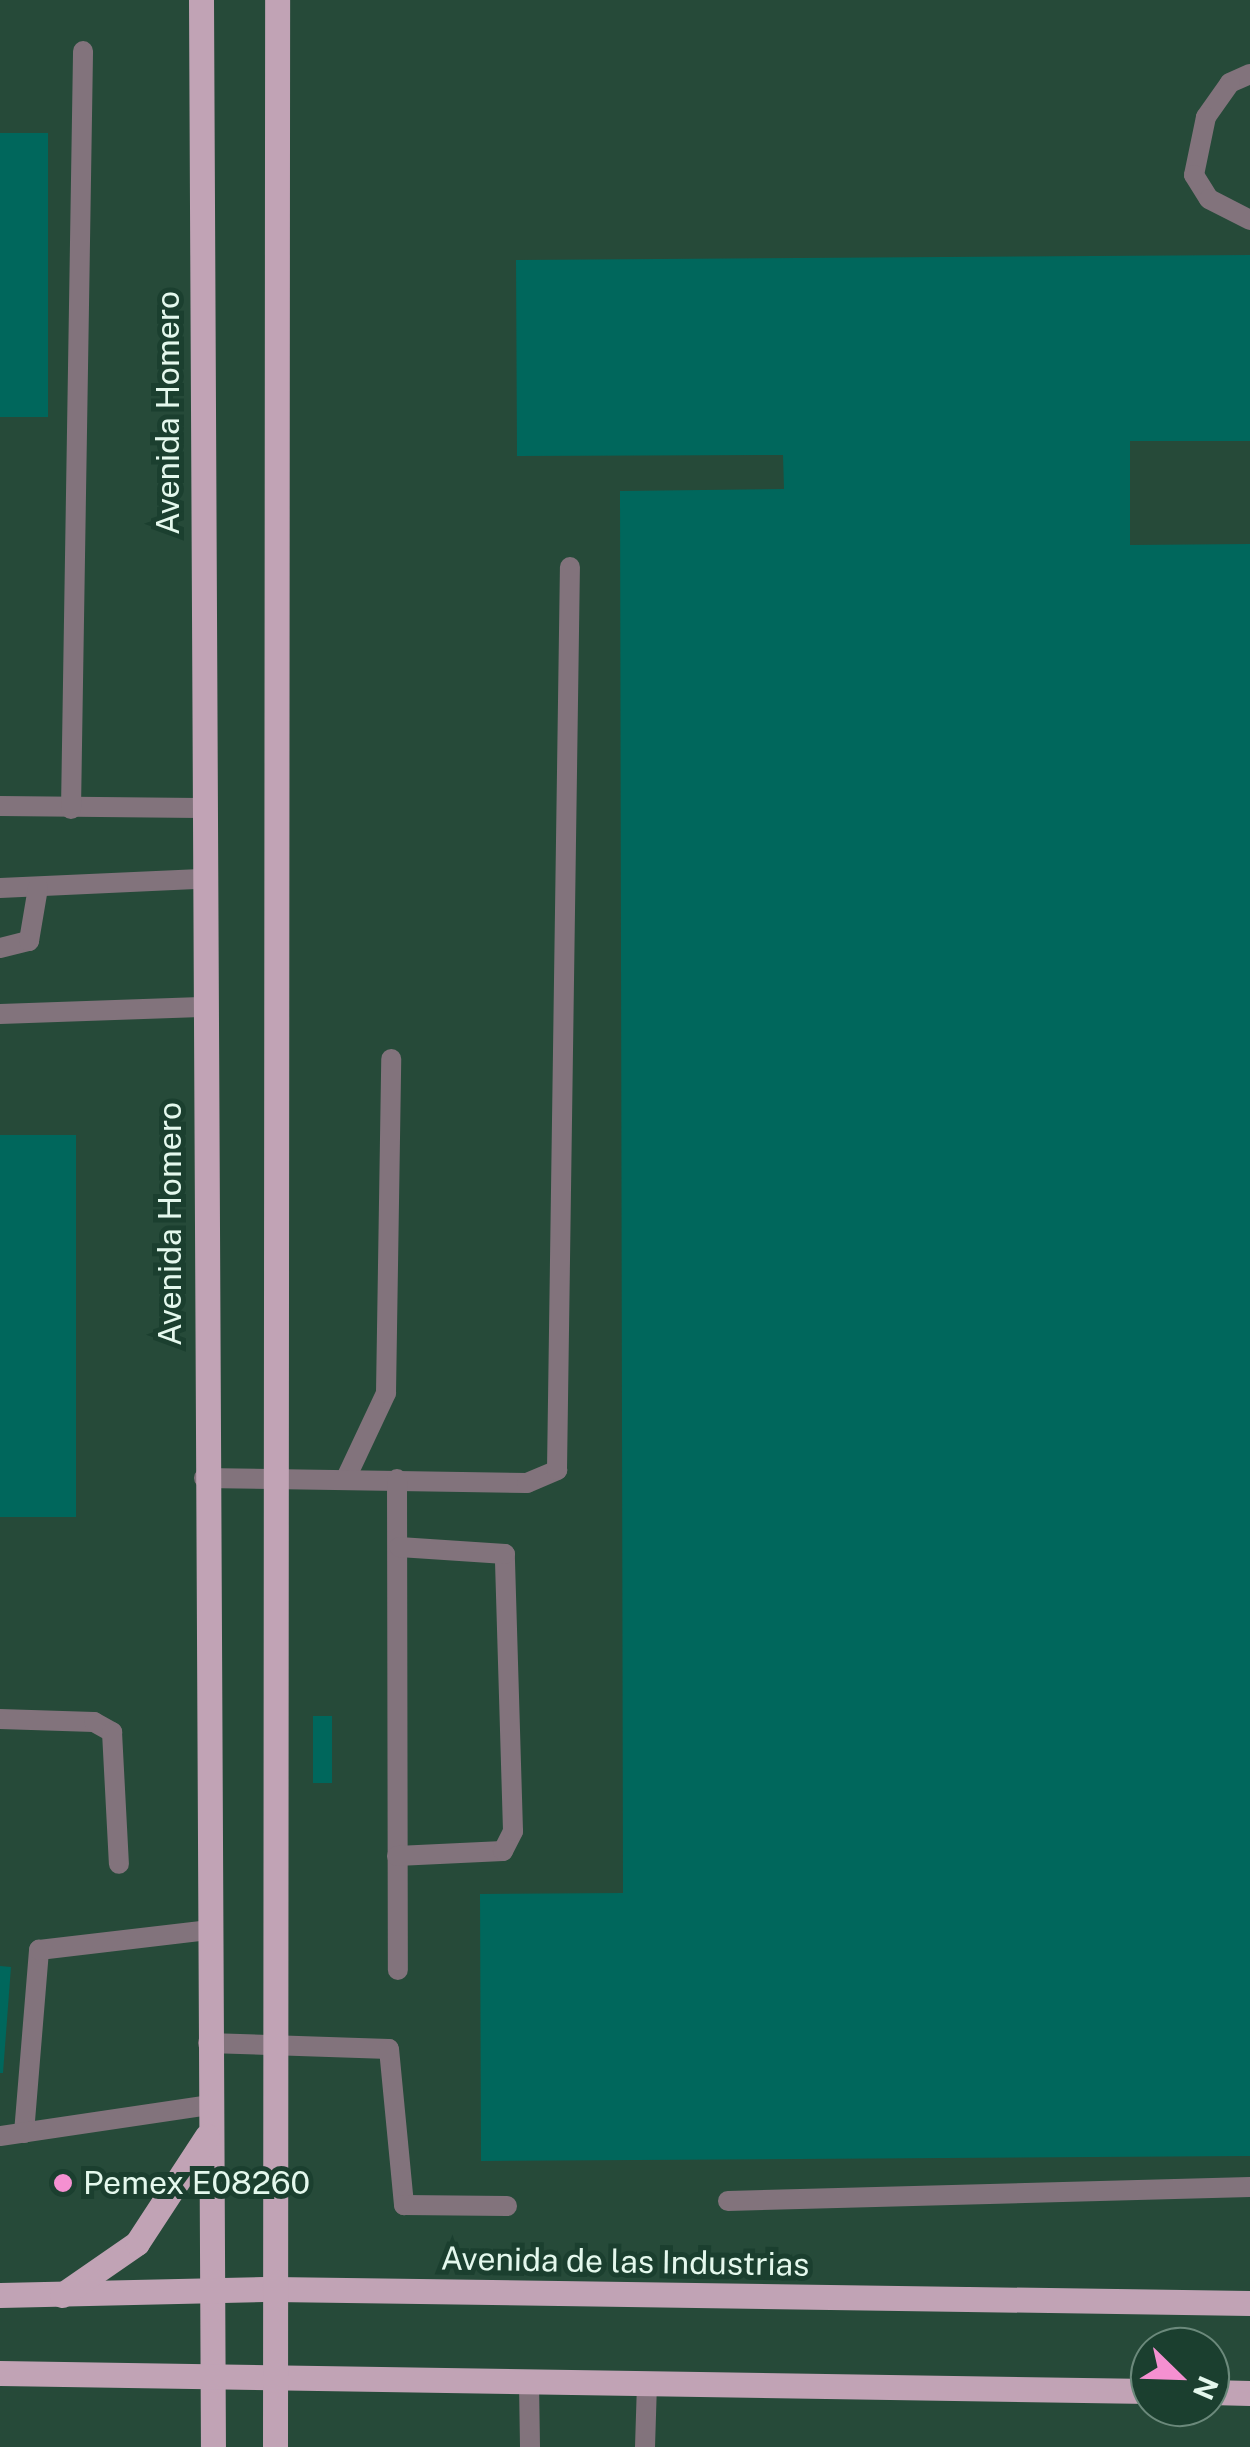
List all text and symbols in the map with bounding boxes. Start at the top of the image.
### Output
street label: Avenida Homero [149,291,187,535]
street label: Avenida Homero [151,1102,189,1346]
place label: Pemex E08260 [83,2164,310,2202]
marker: Pemex E08260 [52,2172,74,2194]
street label: Avenida de las Industrias [440,2240,810,2284]
north arrow [1130,2327,1230,2427]
text: N [1187,2372,1226,2405]

